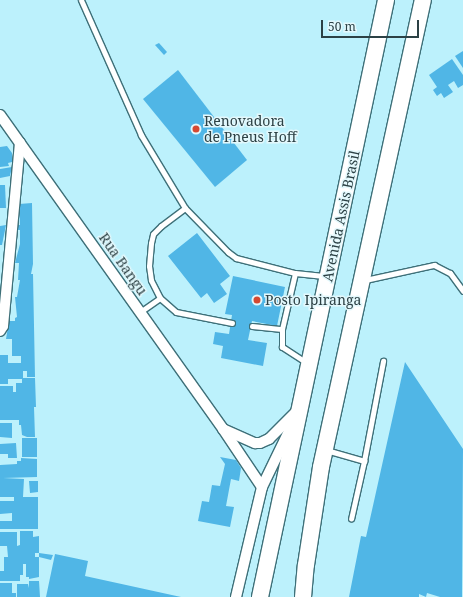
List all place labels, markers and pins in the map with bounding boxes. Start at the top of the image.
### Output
place label: Renovadora de Pneus Hoff [204,113,297,146]
marker: Renovadora de Pneus Hoff [191,124,201,134]
place label: Posto Ipiranga [265,292,361,308]
marker: Posto Ipiranga [252,295,262,305]

